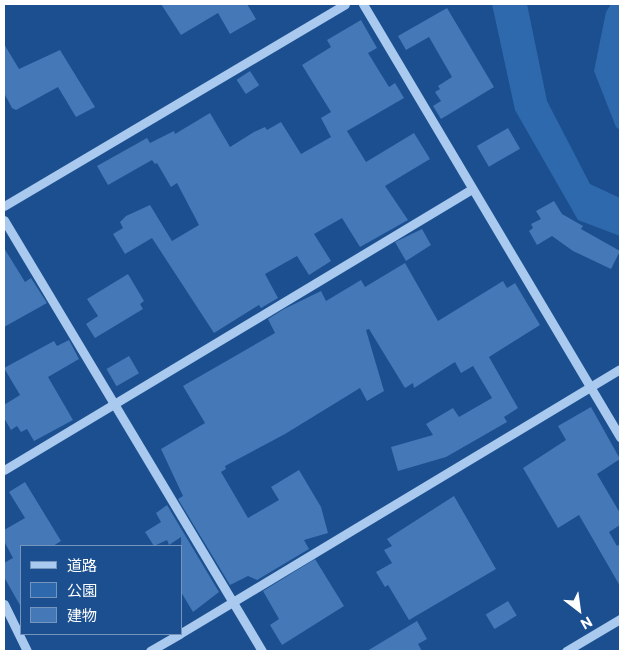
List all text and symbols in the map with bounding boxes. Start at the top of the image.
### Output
legend [20,545,182,635]
text: 道路 [67,556,97,574]
text: 公園 [67,581,97,599]
north arrow [554,585,604,635]
text: 建物 [67,606,97,624]
text: N [578,613,596,633]

